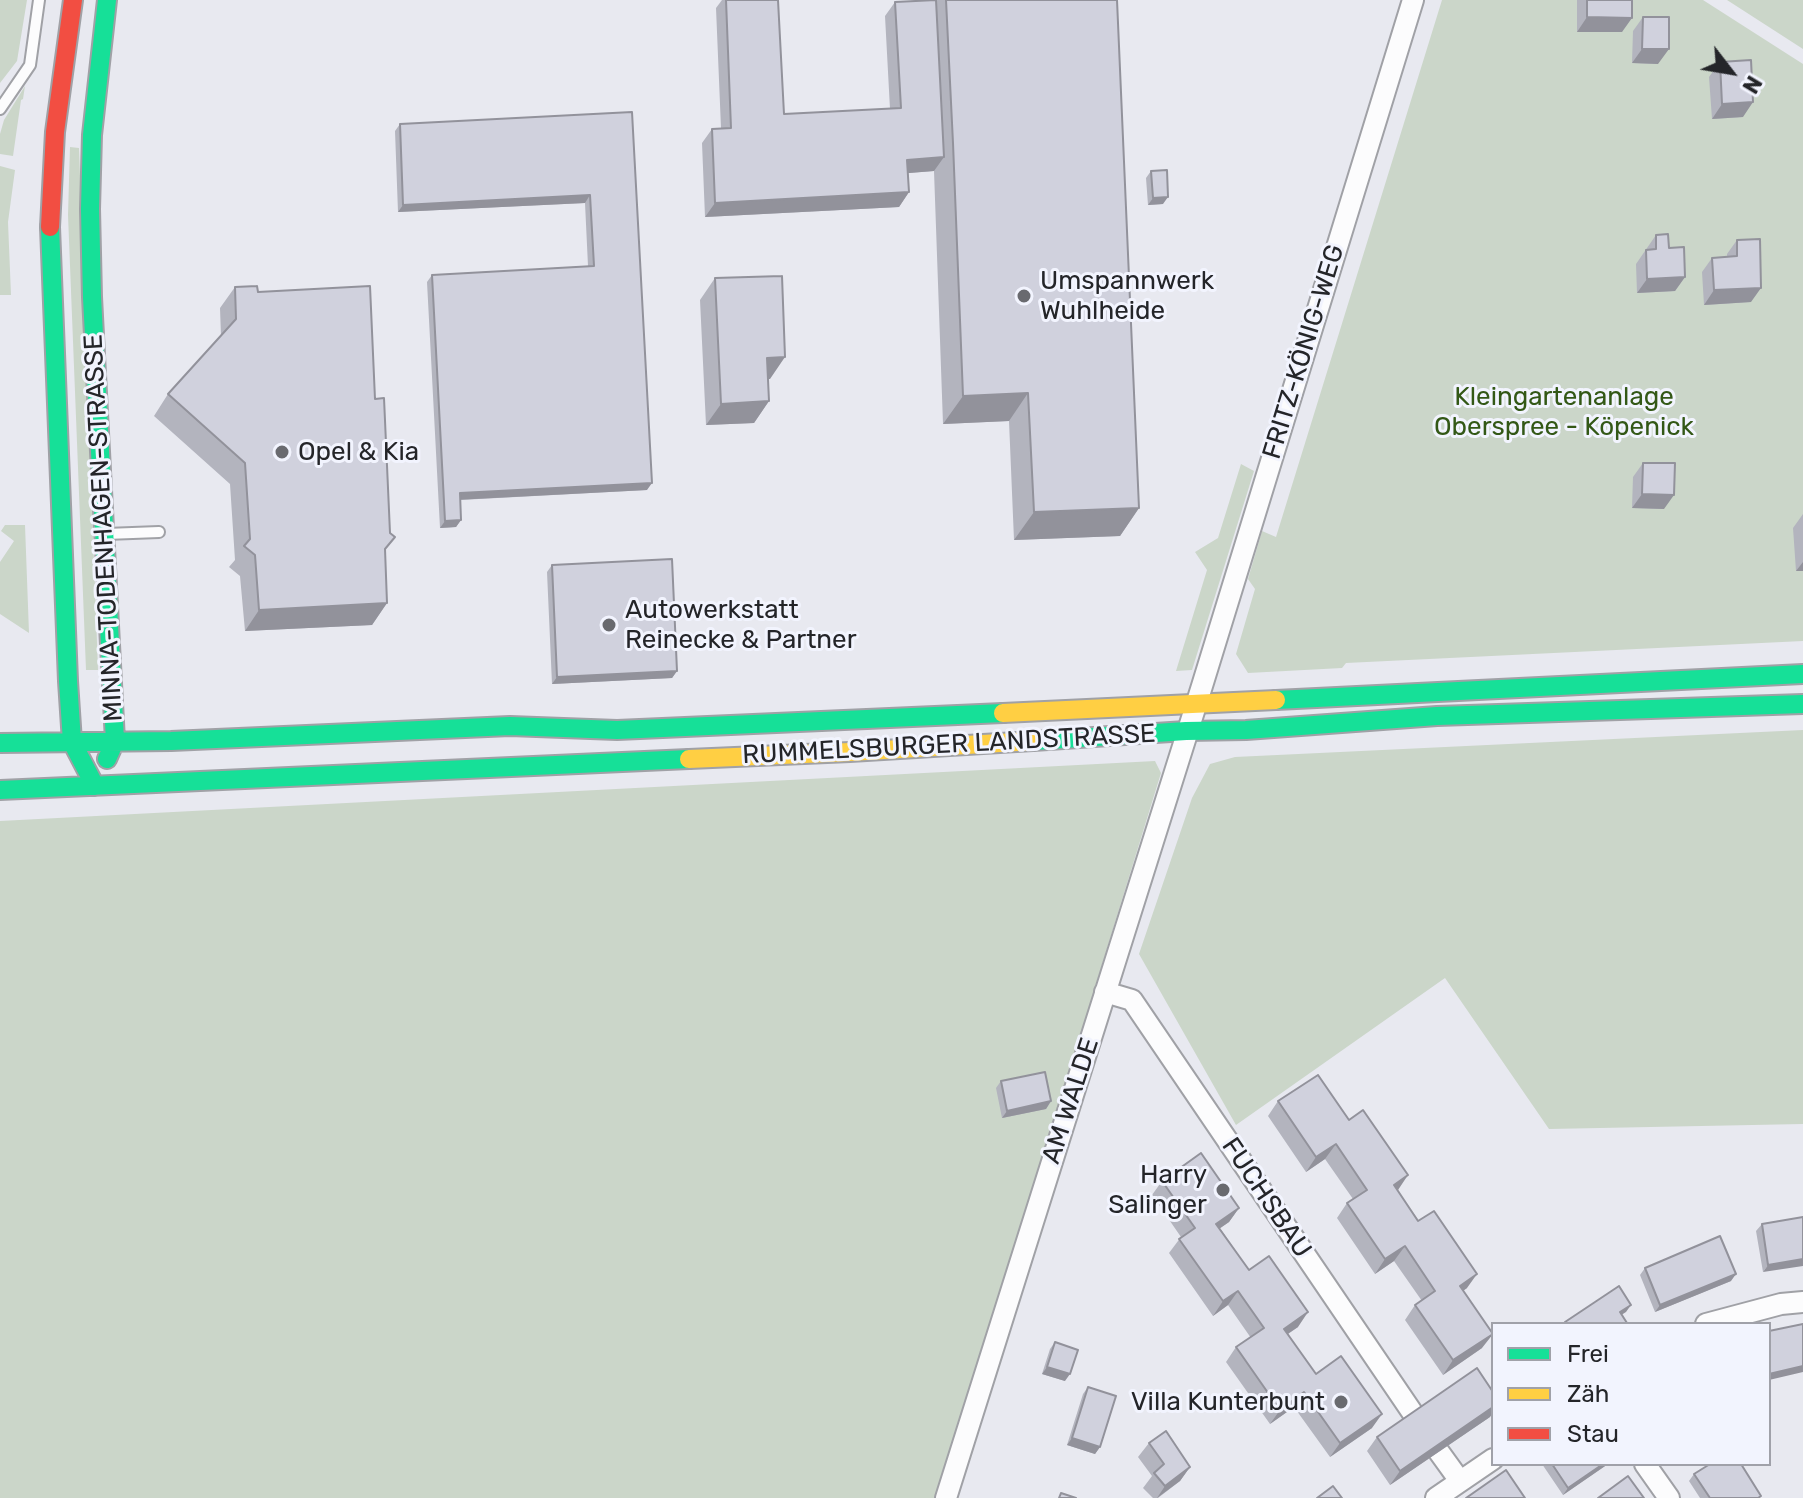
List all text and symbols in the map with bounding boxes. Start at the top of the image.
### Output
north arrow [1691,32,1771,112]
text: N [1736,71,1768,98]
street label: FRITZ-KÖNIG-WEG [1257,241,1351,463]
place label: Umspannwerk Wuhlheide [1040,265,1214,326]
marker: Umspannwerk Wuhlheide [1015,287,1033,305]
street label: MINNA-TODENHAGEN-STRASSE [78,333,130,723]
park label: Kleingartenanlage Oberspree - Köpenick [1434,381,1694,442]
place label: Opel & Kia [298,436,419,468]
marker: Opel & Kia [273,443,291,461]
place label: Autowerkstatt Reinecke & Partner [625,594,857,656]
marker: Autowerkstatt Reinecke & Partner [600,616,618,634]
street label: RUMMELSBURGER LANDSTRASSE [742,719,1156,771]
street label: AM WALDE [1036,1034,1106,1168]
street label: FUCHSBAU [1215,1132,1317,1264]
place label: Harry Salinger [1108,1159,1207,1220]
marker: Harry Salinger [1214,1181,1232,1199]
legend [1491,1322,1771,1466]
text: Frei [1567,1340,1609,1368]
text: Zäh [1567,1380,1609,1408]
place label: Villa Kunterbunt [1131,1386,1325,1418]
marker: Villa Kunterbunt [1332,1393,1350,1411]
text: Stau [1567,1420,1619,1448]

